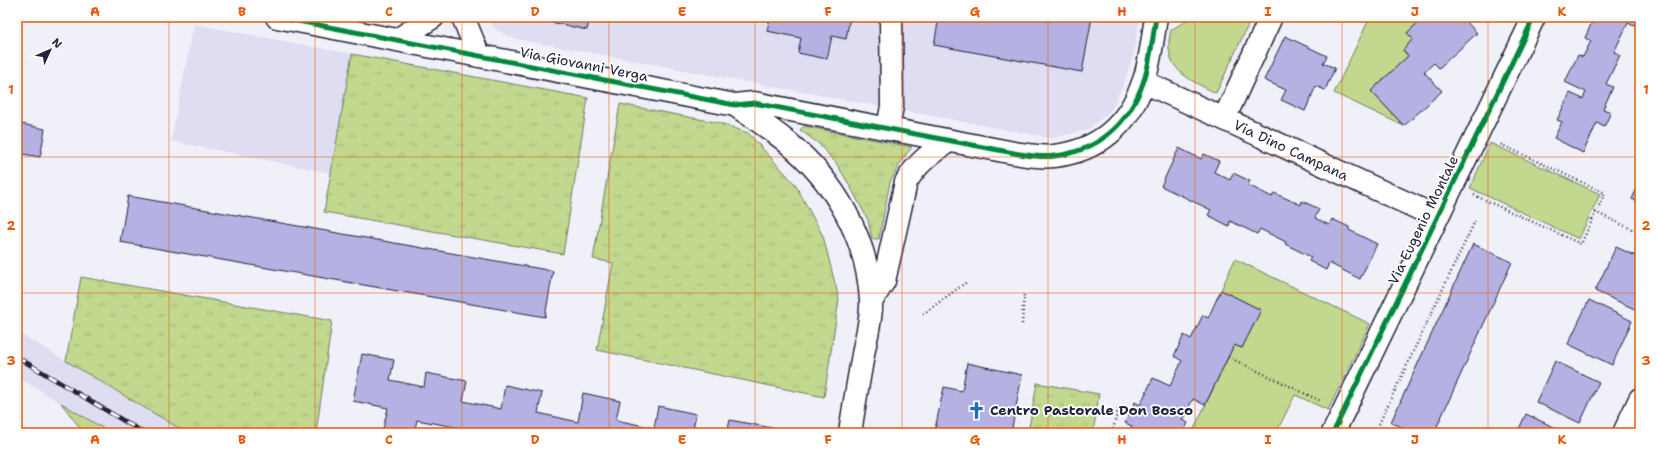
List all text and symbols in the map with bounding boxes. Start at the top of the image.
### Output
text: A [90,3,100,20]
text: B [238,3,246,20]
text: C [385,3,393,20]
text: D [530,3,540,20]
text: E [678,3,687,20]
text: F [824,3,832,20]
text: G [970,3,981,20]
text: H [1117,3,1127,20]
text: I [1264,3,1272,20]
text: J [1411,3,1419,20]
text: K [1558,3,1567,20]
north arrow [30,30,70,70]
text: N [48,35,65,52]
street label: Via Giovanni Verga [518,43,650,85]
text: 1 [8,81,14,98]
text: 1 [1643,81,1649,98]
street label: Via Dino Campana [1231,116,1351,185]
street label: Via Eugenio Montale [1384,152,1462,287]
text: 2 [6,217,16,234]
text: 2 [1641,217,1651,234]
text: 3 [6,352,16,369]
text: 3 [1641,352,1651,369]
church icon: Centro Pastorale Don Bosco [967,400,987,420]
place label: Centro Pastorale Don Bosco [990,401,1193,419]
text: A [90,431,100,448]
text: B [238,431,246,448]
text: C [385,431,393,448]
text: D [530,431,540,448]
text: E [678,431,687,448]
text: F [824,431,832,448]
text: G [970,431,981,448]
text: H [1117,431,1127,448]
text: I [1264,431,1272,448]
text: J [1411,431,1419,448]
text: K [1558,431,1567,448]

